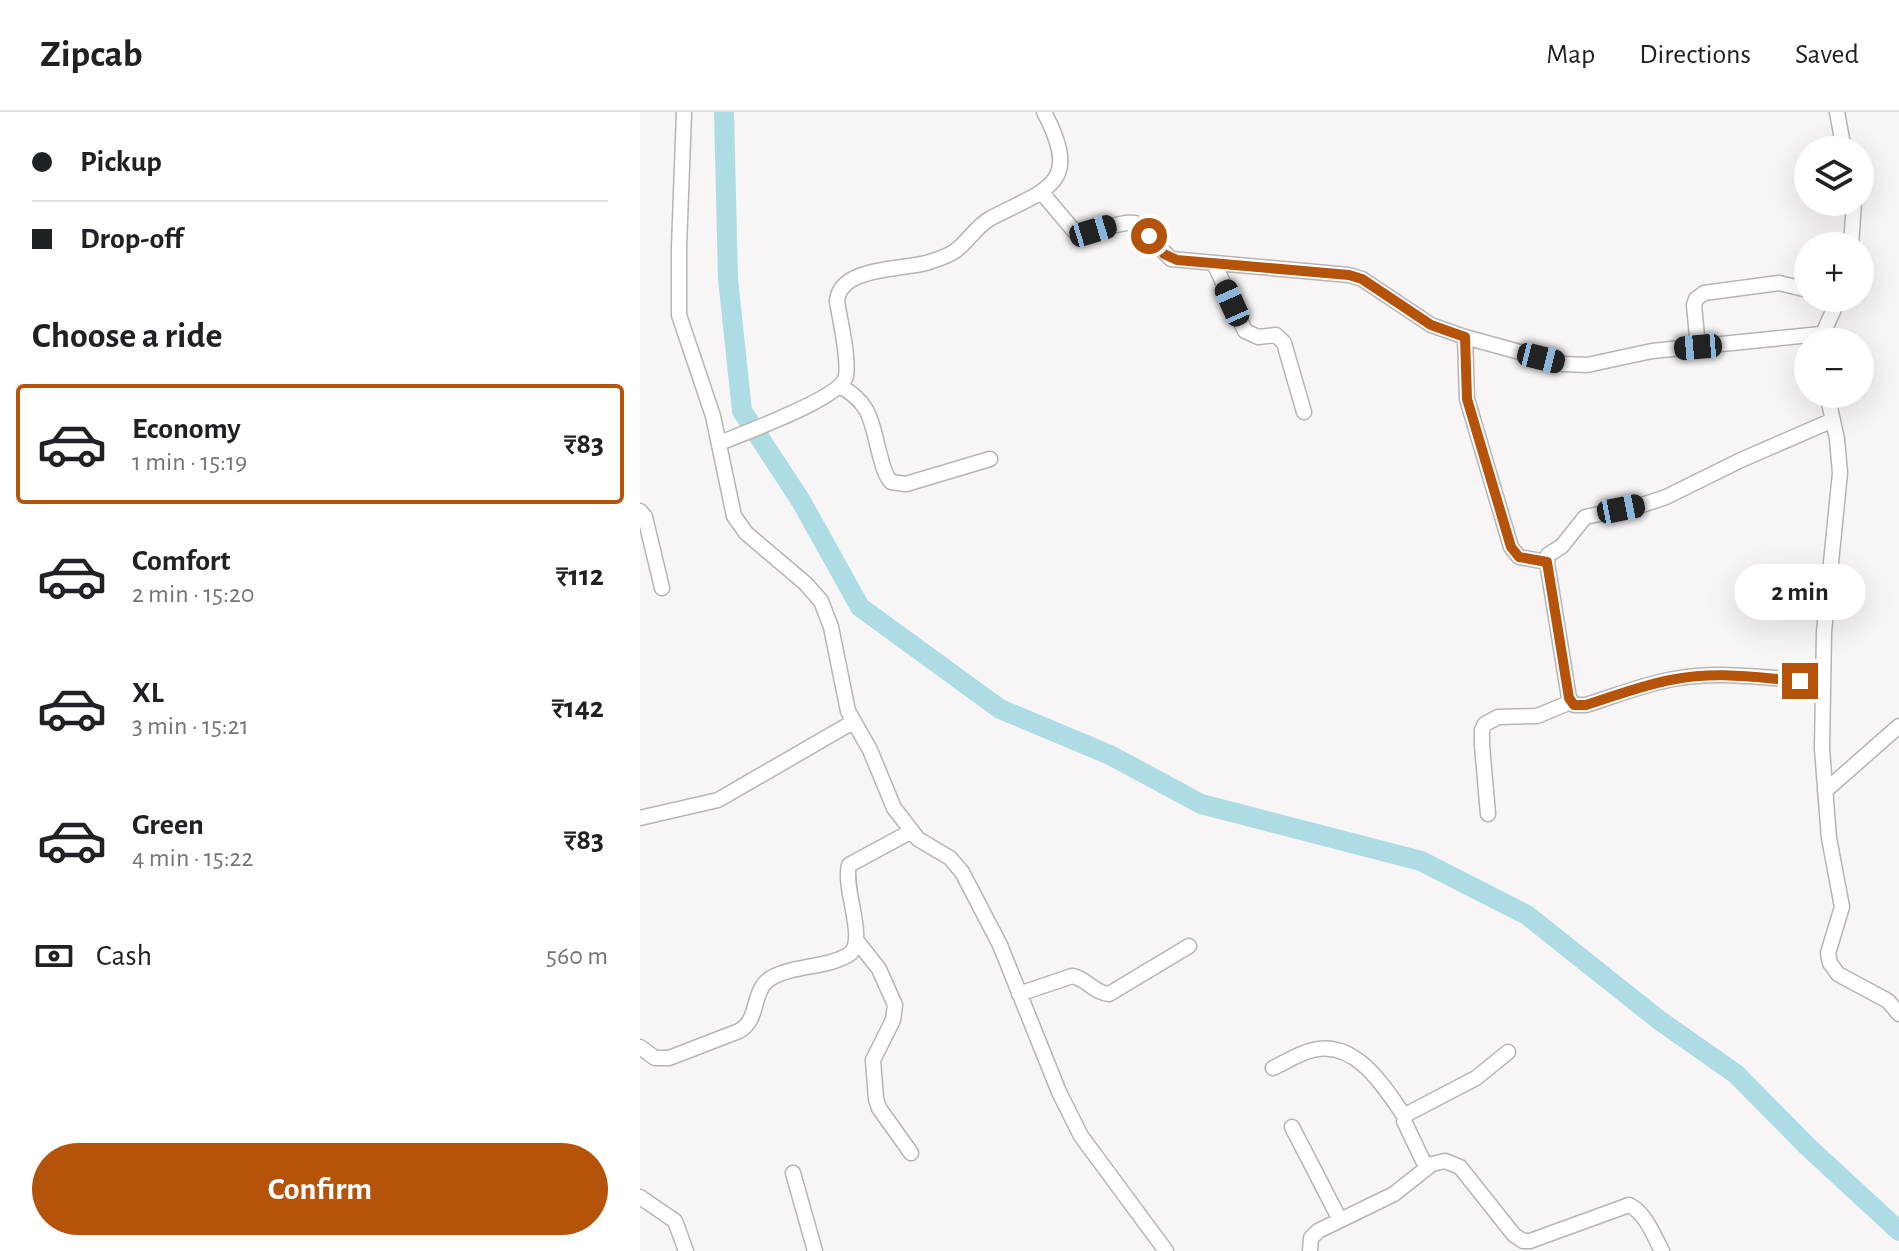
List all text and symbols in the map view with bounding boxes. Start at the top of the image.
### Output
text: Zipcab [40,36,143,74]
text: Map [1546,41,1595,69]
text: Directions [1639,41,1751,69]
text: Saved [1795,41,1859,69]
map controls [1794,136,1874,408]
button: layers [1794,136,1874,216]
text: Pickup [80,147,162,177]
car [1067,213,1119,249]
route start [1131,218,1167,254]
text: Drop-off [80,224,183,254]
button: + [1794,232,1874,312]
car [1211,276,1253,330]
text: Choose a ride [32,318,222,354]
button: − [1794,328,1874,408]
car [1673,333,1723,361]
car [1515,341,1567,375]
icon: car [36,408,108,480]
text: Economy [132,414,241,444]
text: ₹83 [564,429,604,459]
text: 1 min · 15:19 [132,449,247,475]
car [1595,493,1647,525]
icon: car [36,540,108,612]
text: Comfort [132,546,231,576]
text: ₹112 [556,561,604,591]
callout: 2 min [1734,565,1866,621]
text: 2 min [1771,579,1829,605]
text: 2 min · 15:20 [132,581,255,607]
route end [1782,663,1818,699]
icon: car [36,672,108,744]
text: XL [132,678,164,708]
text: ₹142 [551,693,604,723]
text: 3 min · 15:21 [132,713,249,739]
icon: car [36,804,108,876]
text: Green [132,810,204,840]
text: ₹83 [564,825,604,855]
text: 4 min · 15:22 [132,845,253,871]
icon: cash [32,934,76,978]
text: Cash [96,941,152,971]
text: 560 m [546,943,608,969]
button: Confirm [32,1143,608,1235]

